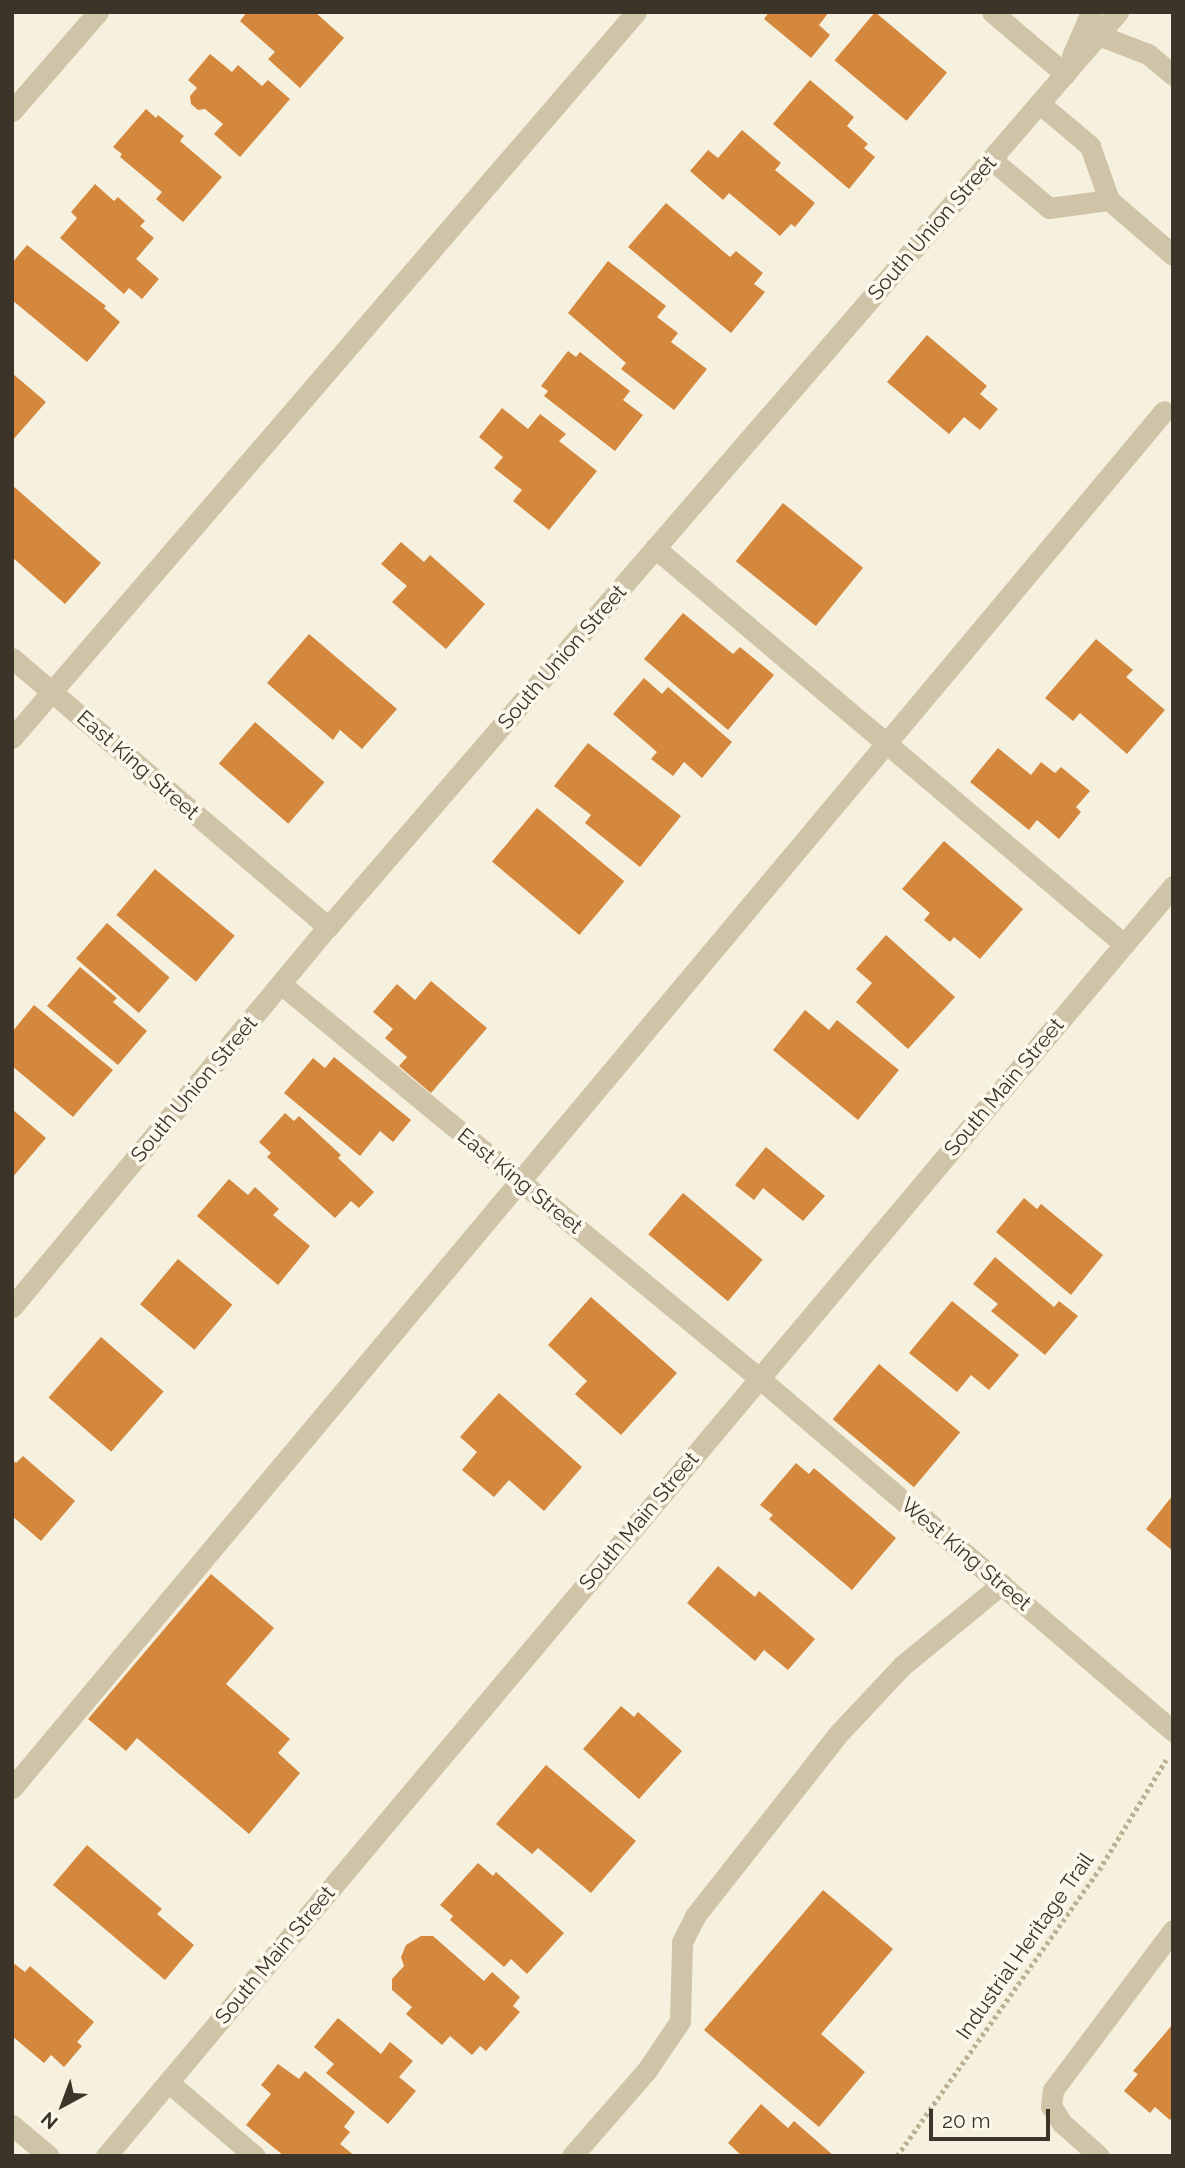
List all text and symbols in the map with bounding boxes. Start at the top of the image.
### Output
street label: South Union Street [862,151,1002,305]
street label: South Union Street [492,580,632,734]
street label: East King Street [72,705,204,825]
street label: South Union Street [125,1011,263,1167]
street label: South Main Street [939,1013,1069,1161]
street label: East King Street [452,1123,588,1239]
street label: South Main Street [574,1447,704,1595]
street label: West King Street [896,1492,1036,1616]
street label: Industrial Heritage Trail [951,1847,1099,2045]
street label: South Main Street [210,1881,340,2029]
north arrow [28,2070,98,2140]
scale bar [933,2094,1054,2138]
text: N [37,2108,62,2134]
text: 20 m [942,2108,990,2133]

